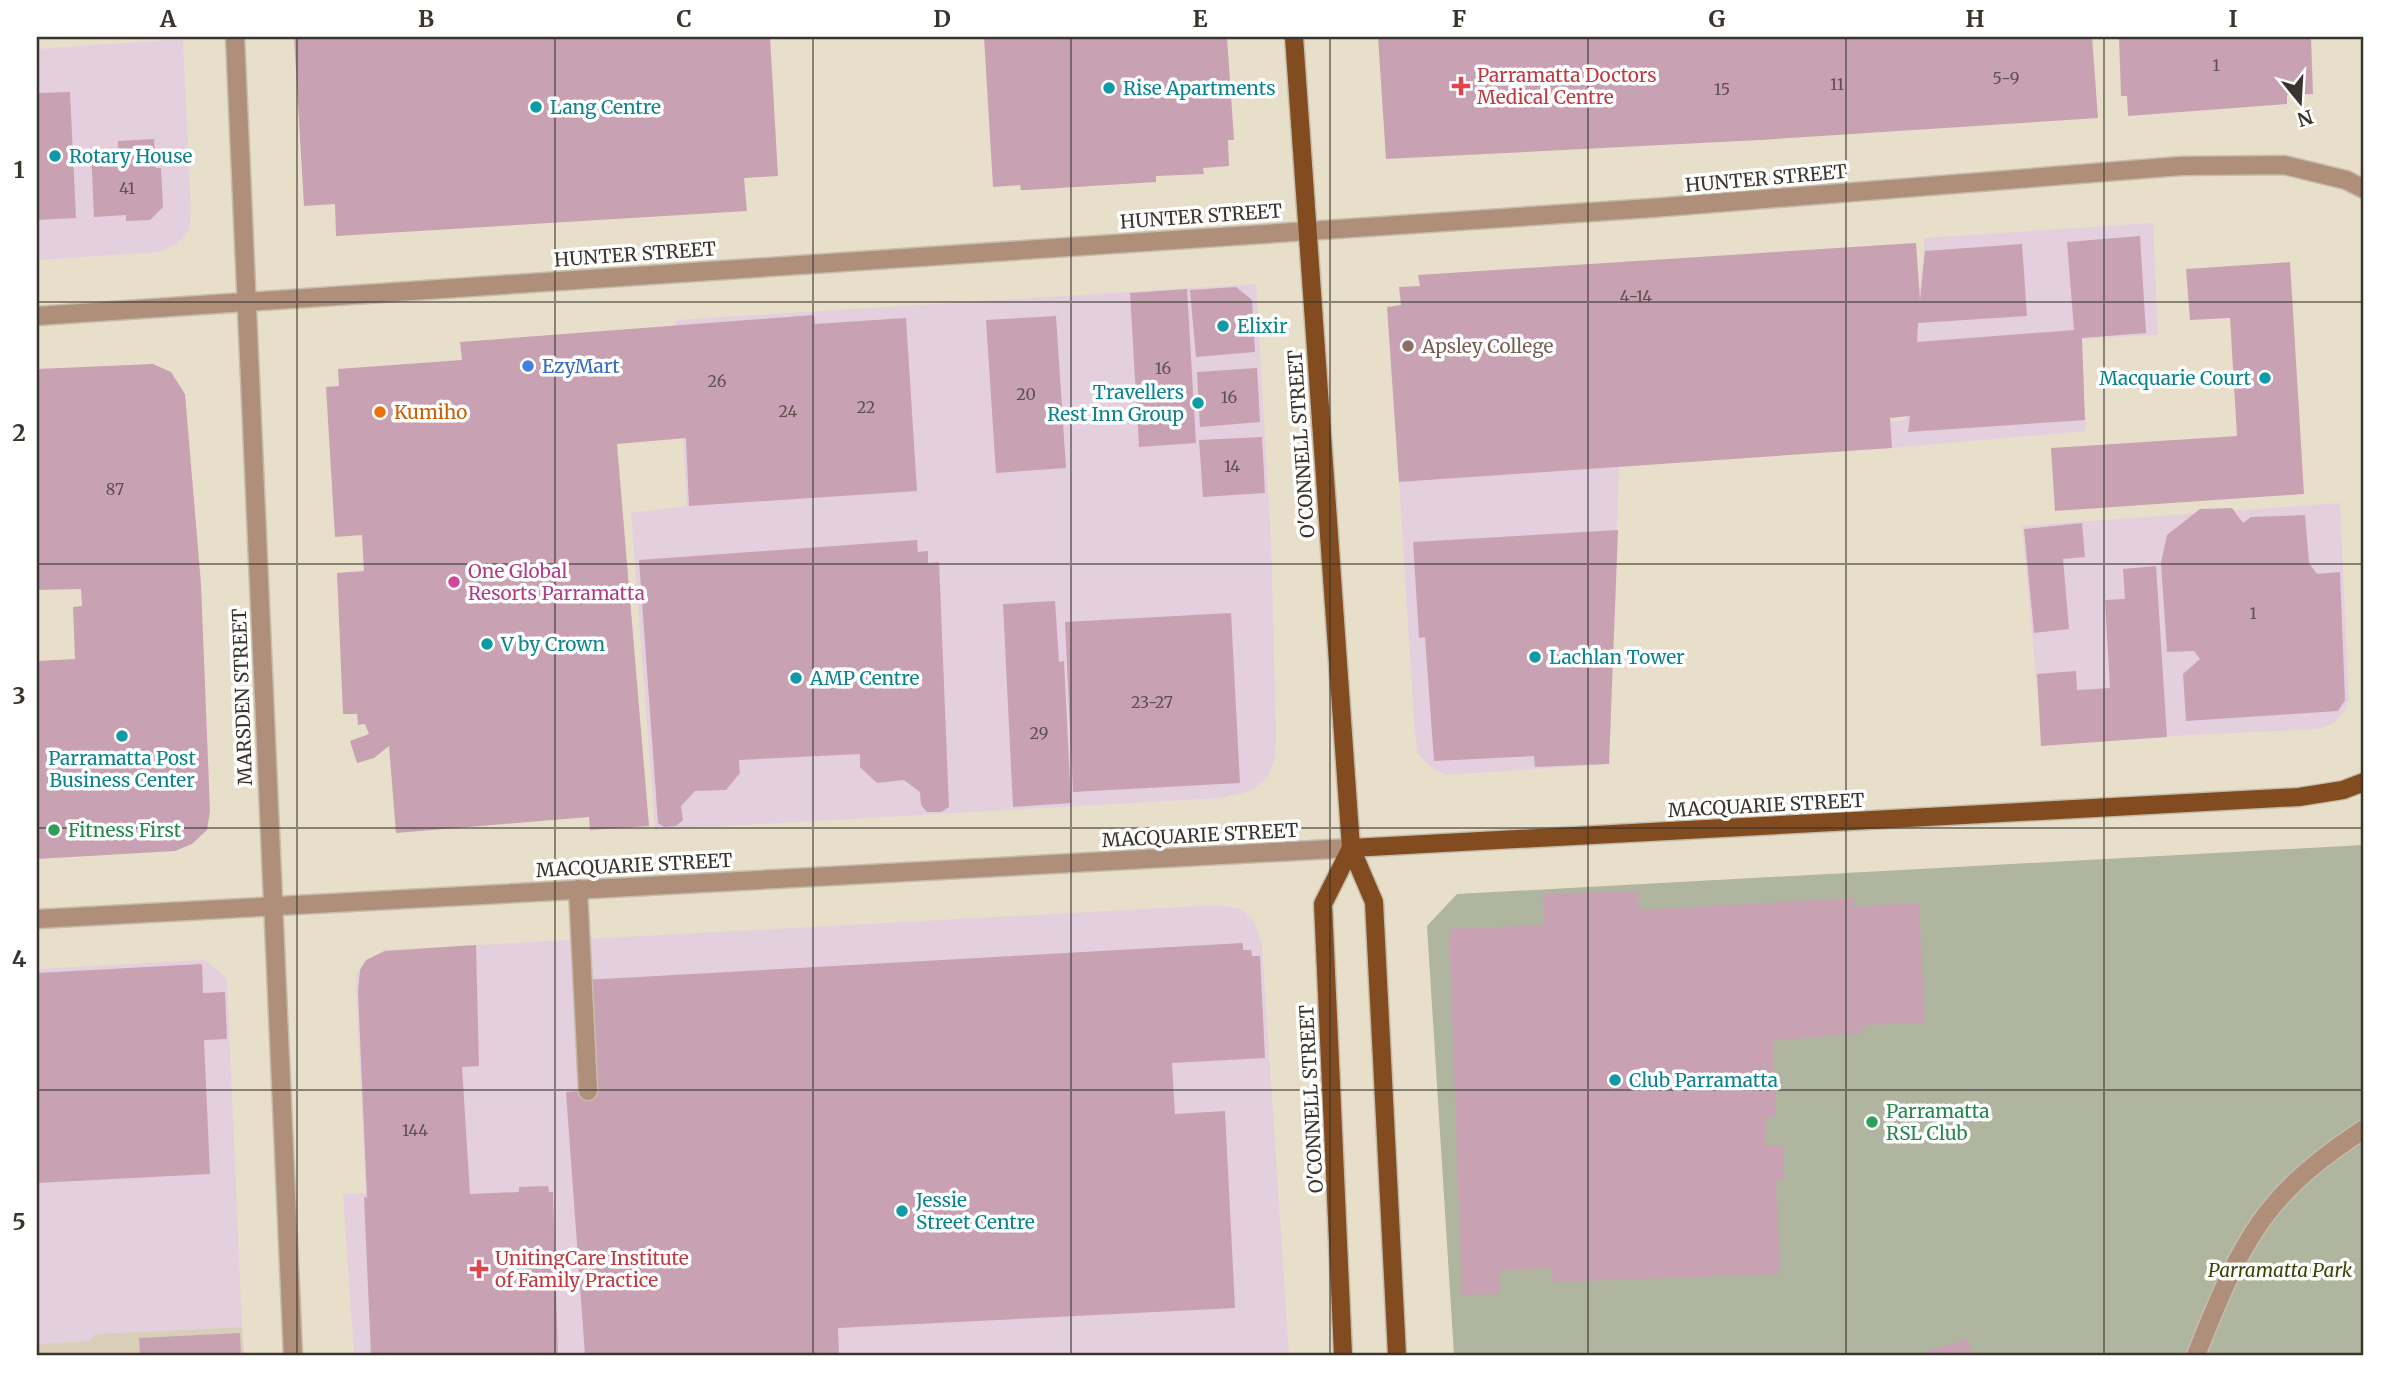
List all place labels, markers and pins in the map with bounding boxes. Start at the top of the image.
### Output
place label: Parramatta Doctors Medical Centre [1477,63,1657,109]
place label: Rise Apartments [1123,76,1275,100]
marker: Parramatta Doctors Medical Centre [1451,76,1471,96]
marker: Rise Apartments [1101,80,1117,96]
place label: Lang Centre [550,95,661,119]
marker: Lang Centre [528,99,544,115]
place label: Rotary House [69,144,193,168]
marker: Rotary House [47,148,63,164]
place label: Elixir [1237,314,1288,338]
marker: Elixir [1215,318,1231,334]
place label: Apsley College [1421,334,1554,358]
marker: Apsley College [1400,338,1416,354]
place label: EzyMart [542,354,620,378]
marker: EzyMart [520,358,536,374]
place label: Macquarie Court [2099,366,2252,390]
marker: Macquarie Court [2257,370,2273,386]
place label: Travellers Rest Inn Group [1047,380,1184,426]
marker: Travellers Rest Inn Group [1190,395,1206,411]
place label: Kumiho [394,400,467,424]
marker: Kumiho [372,404,388,420]
place label: One Global Resorts Parramatta [468,559,645,605]
marker: One Global Resorts Parramatta [446,574,462,590]
place label: V by Crown [500,632,606,656]
marker: V by Crown [479,636,495,652]
place label: Lachlan Tower [1549,645,1685,669]
marker: Lachlan Tower [1527,649,1543,665]
place label: AMP Centre [809,666,919,690]
marker: AMP Centre [788,670,804,686]
marker: Parramatta Post Business Center [114,728,130,744]
place label: Parramatta Post Business Center [48,746,196,792]
place label: Fitness First [68,818,182,842]
marker: Fitness First [46,822,62,838]
place label: Club Parramatta [1629,1068,1778,1092]
marker: Club Parramatta [1607,1072,1623,1088]
place label: Parramatta RSL Club [1886,1099,1989,1145]
marker: Parramatta RSL Club [1864,1114,1880,1130]
place label: Jessie Street Centre [915,1188,1035,1234]
marker: Jessie Street Centre [894,1203,910,1219]
place label: UnitingCare Institute of Family Practice [495,1246,689,1292]
marker: UnitingCare Institute of Family Practice [469,1259,489,1279]

